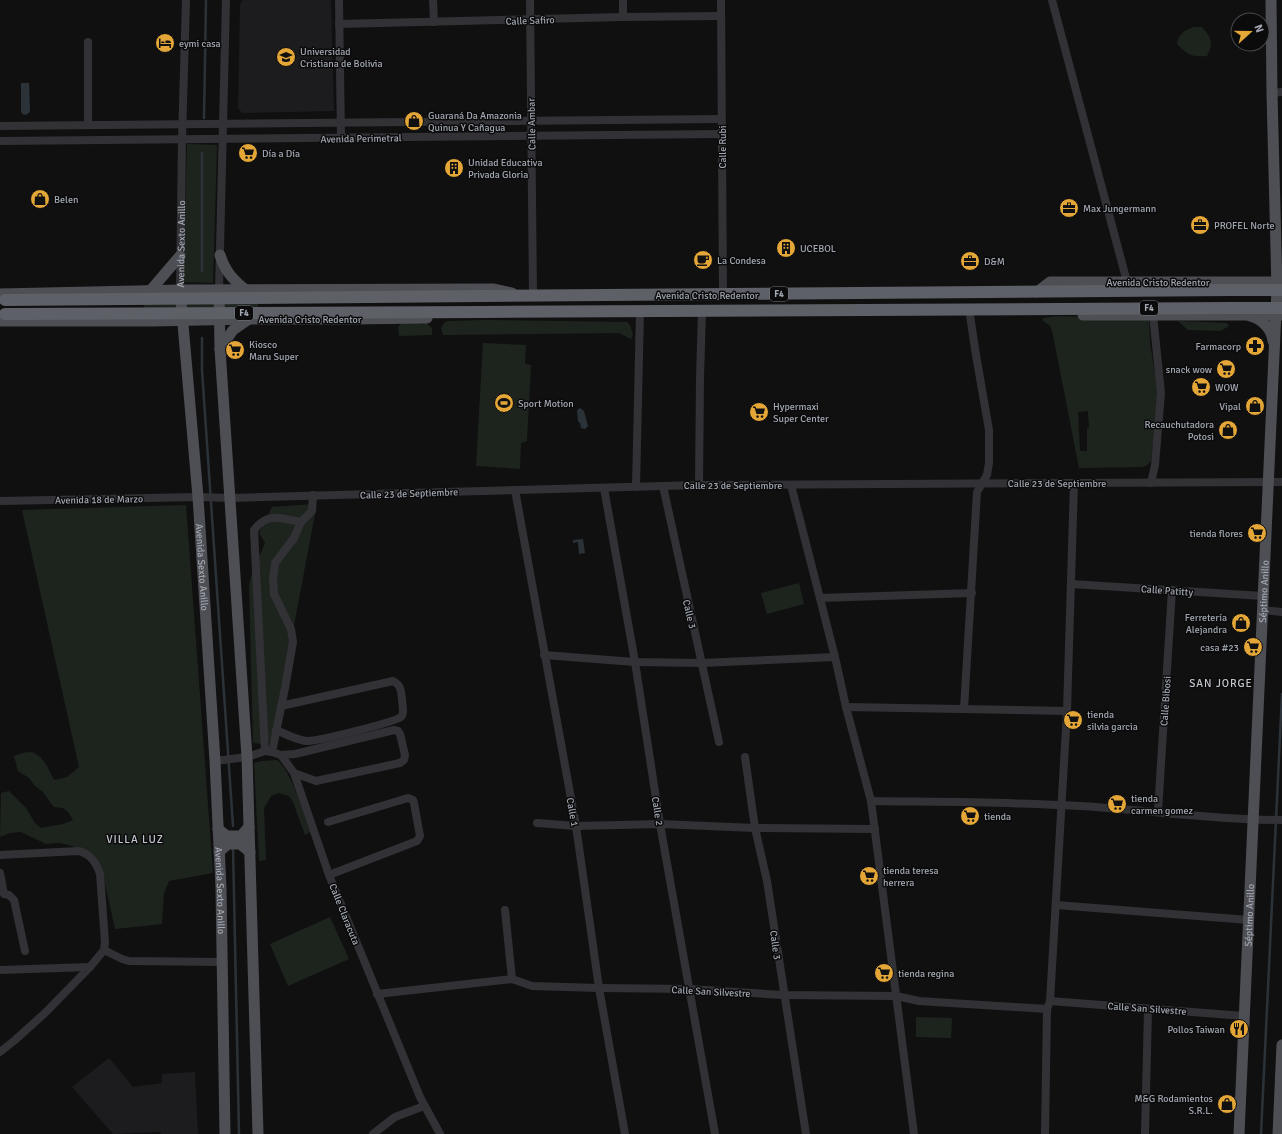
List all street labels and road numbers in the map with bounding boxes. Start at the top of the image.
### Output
street label: Calle Safiro [505,14,555,28]
street label: Calle Ambar [526,98,538,150]
street label: Calle Rubi [717,125,729,169]
street label: Avenida Perimetral [320,132,402,146]
street label: Avenida Sexto Anillo [175,200,188,288]
street label: Avenida Cristo Redentor [1107,277,1210,289]
road number: F4 [770,287,788,301]
street label: Avenida Cristo Redentor [656,290,759,302]
road number: F4 [1140,301,1158,315]
road number: F4 [235,306,253,320]
street label: Avenida Cristo Redentor [259,314,362,326]
street label: Calle 23 de Septiembre [1008,478,1106,490]
street label: Calle 23 de Septiembre [684,480,782,492]
street label: Calle 23 de Septiembre [360,486,458,502]
street label: Avenida 18 de Marzo [55,493,143,507]
street label: Avenida Sexto Anillo [193,523,210,611]
street label: Séptimo Anillo [1257,560,1272,623]
street label: Calle Patitty [1140,583,1194,599]
street label: Calle 3 [680,599,698,630]
street label: Calle Bibosi [1158,676,1174,727]
street label: Calle 2 [649,796,665,827]
street label: Calle 1 [564,797,580,828]
street label: Avenida Sexto Anillo [212,847,227,934]
street label: Calle Claracuta [326,882,362,947]
street label: Séptimo Anillo [1242,884,1257,947]
street label: Calle 3 [767,930,783,960]
street label: Calle San Silvestre [671,984,751,1000]
street label: Calle San Silvestre [1107,1000,1187,1018]

